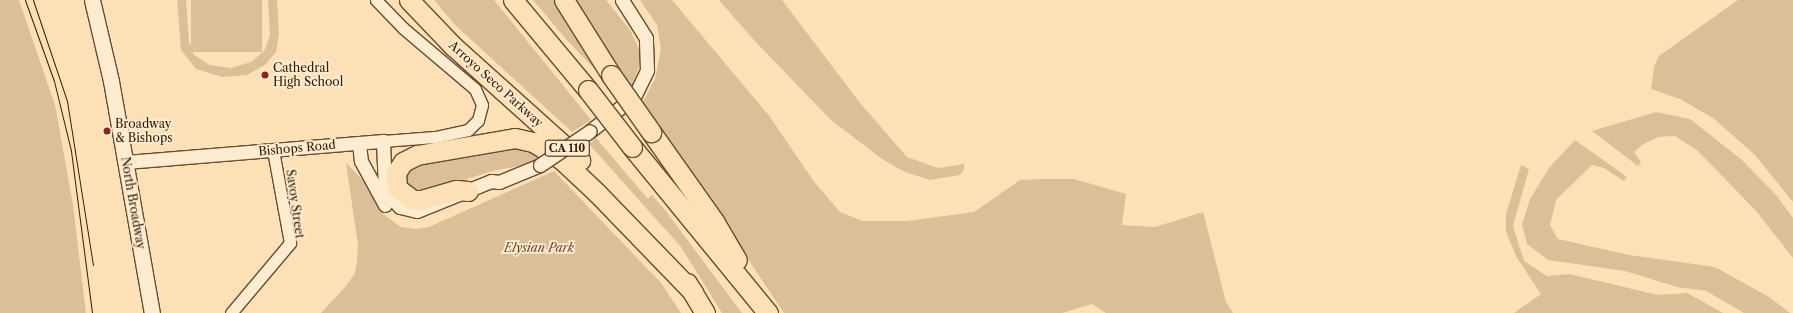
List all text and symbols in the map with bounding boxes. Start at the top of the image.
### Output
street label: Arroyo Seco Parkway [446,38,546,130]
place label: Cathedral High School [273,61,343,89]
marker: Cathedral High School [260,70,270,80]
place label: Broadway & Bishops [115,117,173,145]
marker: Broadway & Bishops [102,126,112,136]
street label: Bishops Road [258,137,336,159]
road number: CA 110 [544,139,590,157]
street label: North Broadway [118,156,148,250]
street label: Savoy Street [283,168,307,240]
park label: Elysian Park [504,241,574,255]

